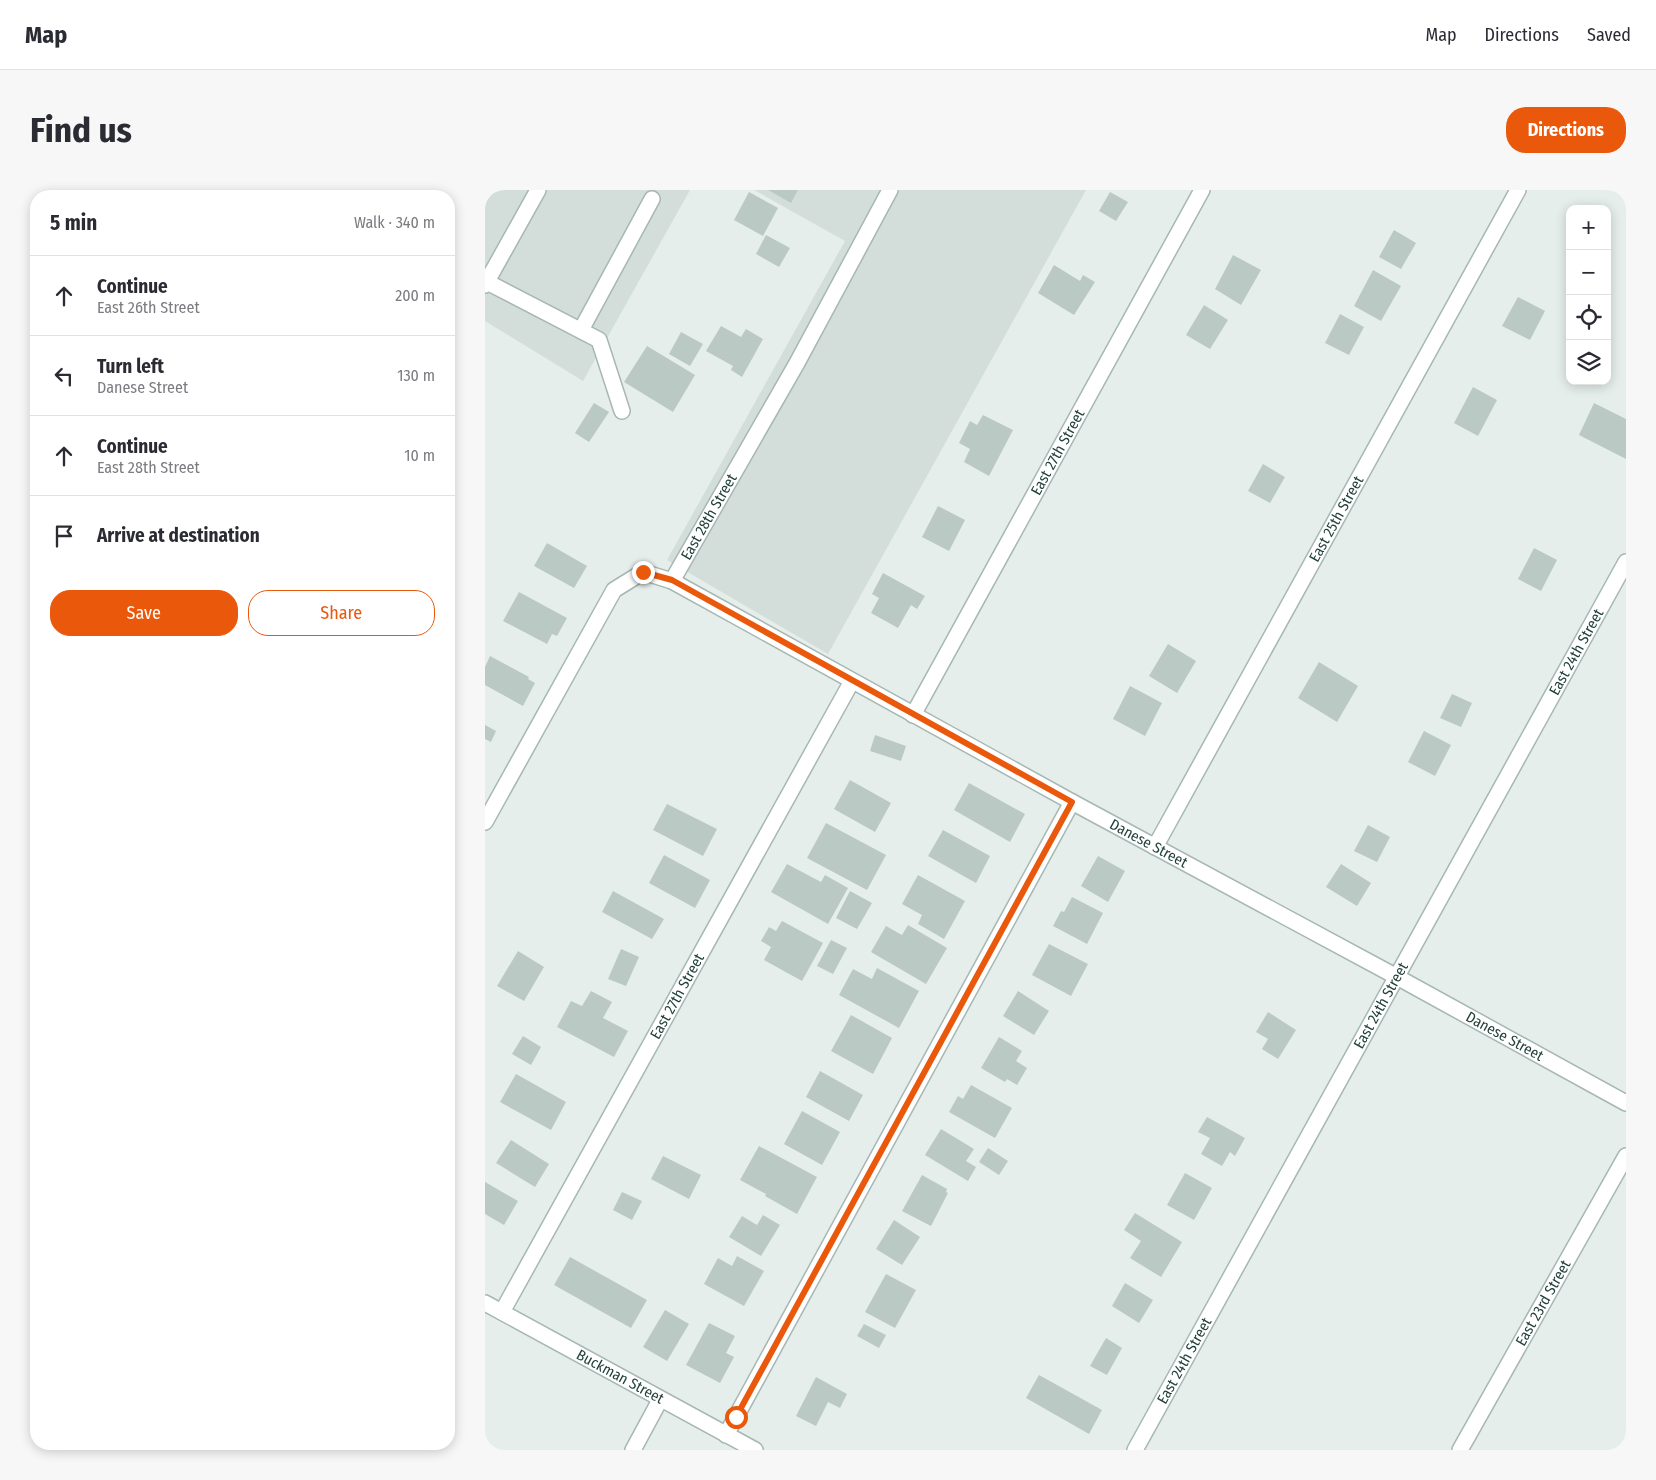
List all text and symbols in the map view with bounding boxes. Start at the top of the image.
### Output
text: Map [25,21,67,49]
text: Map [1425,24,1457,46]
text: Directions [1485,24,1559,46]
text: Saved [1587,24,1631,46]
button: Directions [1506,107,1626,153]
text: Find us [30,109,132,151]
map controls [1566,205,1611,385]
button: + [1566,205,1611,250]
text: 5 min [50,210,97,236]
text: Walk · 340 m [354,213,435,232]
button: − [1566,250,1611,295]
text: Continue [97,275,168,298]
icon: ahead [50,282,78,310]
text: 200 m [395,286,435,305]
button: locate [1566,295,1611,340]
text: East 26th Street [97,298,200,317]
button: layers [1566,340,1611,385]
text: Turn left [97,355,164,378]
icon: left [50,362,78,390]
text: 130 m [397,366,435,385]
text: Danese Street [97,378,188,397]
street label: East 27th Street [1027,406,1088,498]
text: Continue [97,435,168,458]
icon: ahead [50,442,78,470]
text: 10 m [404,446,435,465]
text: East 28th Street [97,458,200,477]
street label: East 28th Street [677,470,741,563]
street label: East 25th Street [1305,472,1367,565]
icon: arrive [50,522,78,550]
text: Arrive at destination [97,524,260,547]
route end [632,561,655,584]
button: Save [50,590,238,636]
button: Share [248,590,435,636]
street label: East 24th Street [1545,606,1607,698]
street label: Danese Street [1107,815,1191,872]
street label: East 27th Street [646,950,708,1042]
street label: East 24th Street [1350,959,1412,1052]
street label: Danese Street [1463,1008,1547,1065]
street label: East 23rd Street [1512,1257,1574,1349]
street label: East 24th Street [1153,1314,1215,1407]
street label: Buckman Street [573,1346,667,1408]
route start [725,1406,748,1429]

